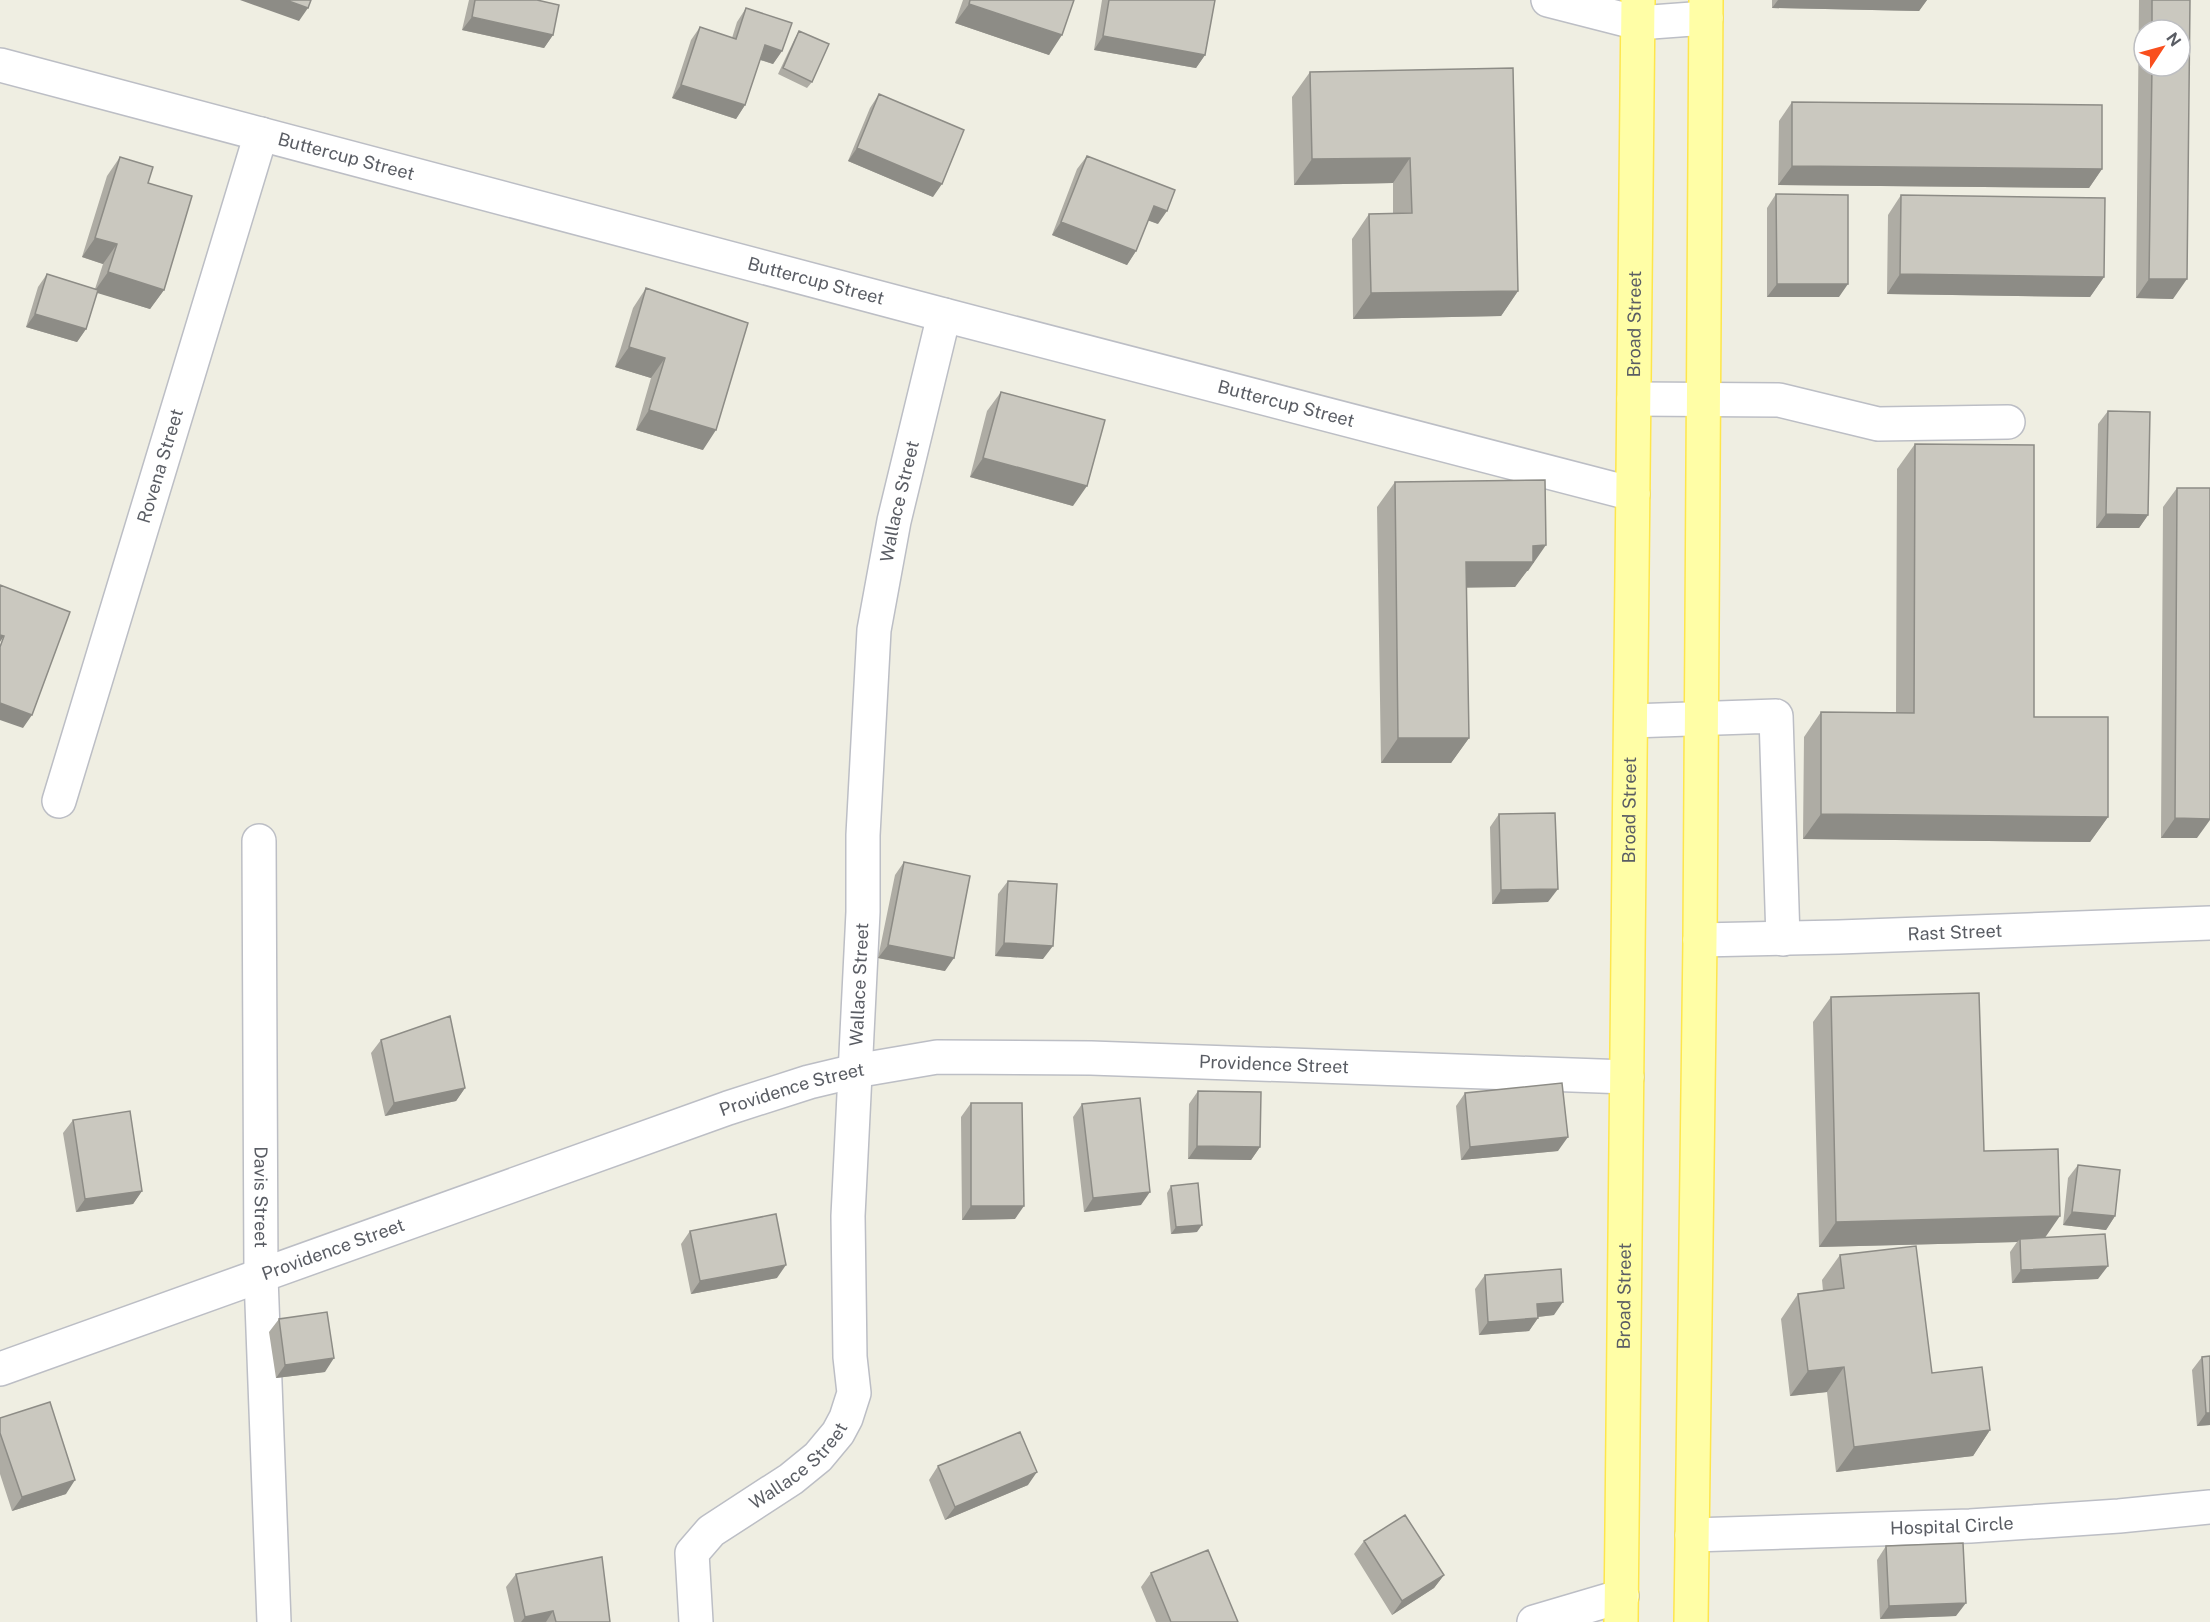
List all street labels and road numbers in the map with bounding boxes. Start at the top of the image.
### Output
street label: Buttercup Street [276,128,417,184]
street label: Buttercup Street [745,252,887,309]
street label: Broad Street [1623,271,1645,378]
street label: Buttercup Street [1216,376,1357,431]
street label: Rovena Street [133,406,187,526]
street label: Wallace Street [876,439,923,564]
street label: Broad Street [1618,757,1640,864]
street label: Rast Street [1907,920,2003,944]
street label: Wallace Street [845,922,872,1047]
street label: Providence Street [1199,1051,1349,1077]
street label: Providence Street [716,1059,866,1120]
street label: Davis Street [250,1146,272,1248]
street label: Providence Street [259,1214,407,1284]
street label: Broad Street [1613,1243,1635,1350]
street label: Wallace Street [745,1419,852,1513]
street label: Hospital Circle [1890,1512,2014,1539]

